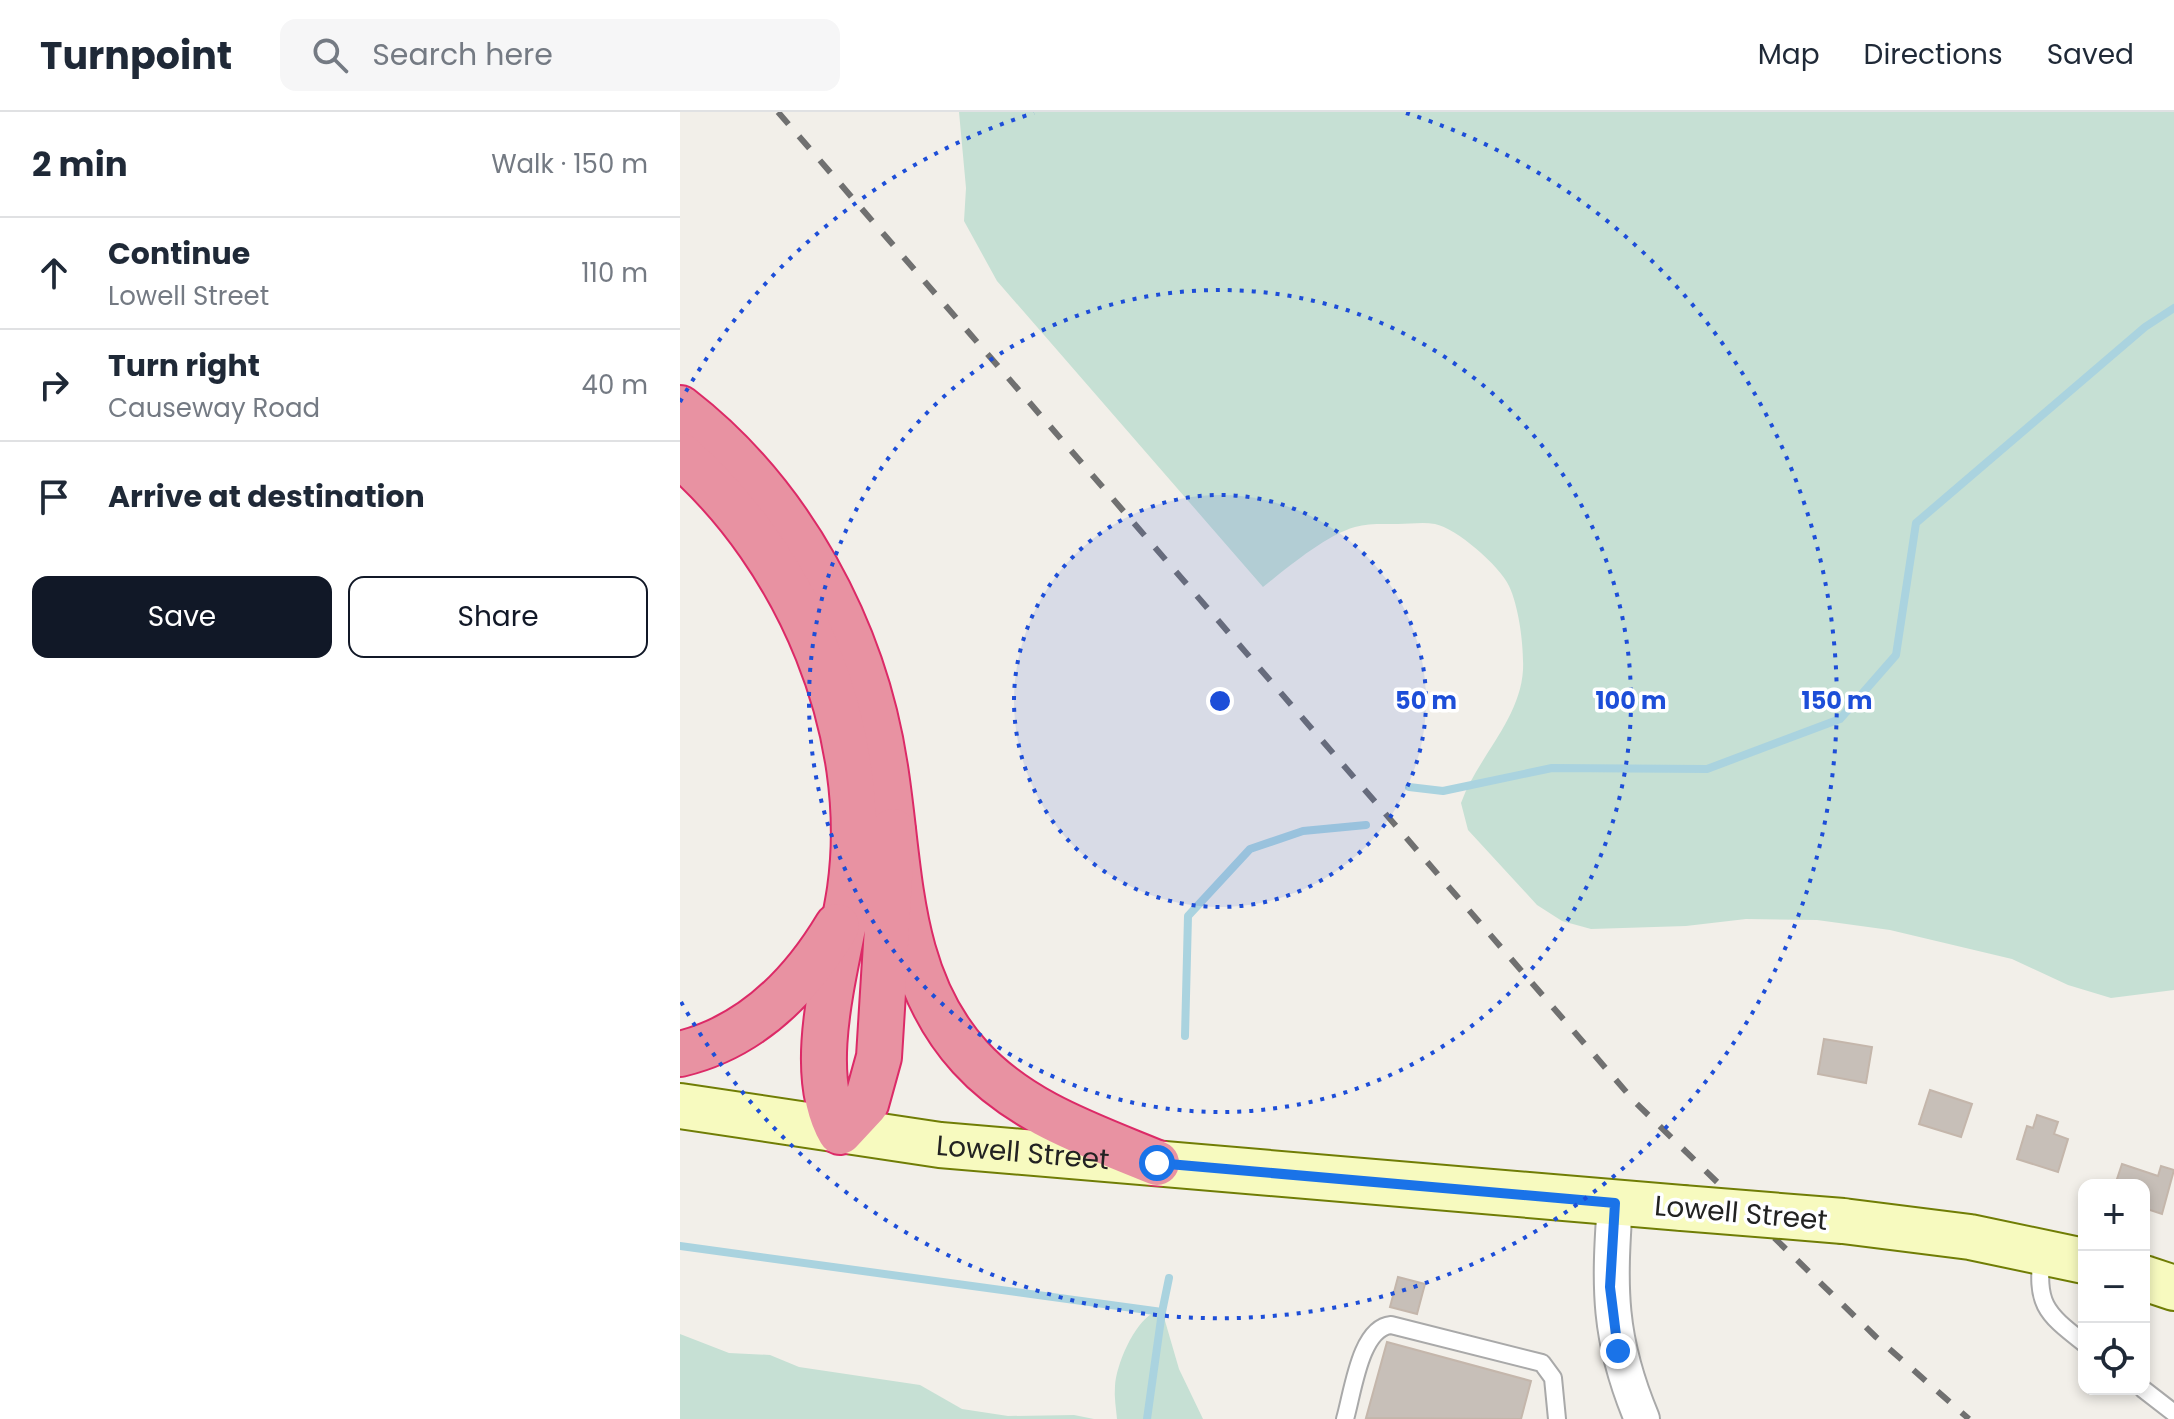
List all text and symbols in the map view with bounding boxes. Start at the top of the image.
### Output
search box [280,19,840,91]
text: Turnpoint [40,29,232,82]
icon: search [308,33,352,77]
text: Search here [372,33,553,76]
text: Map [1758,35,1820,74]
text: Directions [1864,35,2003,74]
text: Saved [2047,35,2134,74]
text: 2 min [32,140,128,188]
text: Walk · 150 m [491,146,648,182]
text: Continue [108,232,250,275]
icon: ahead [32,251,76,295]
text: 110 m [581,255,648,291]
text: Lowell Street [108,278,269,314]
text: Turn right [108,344,260,387]
icon: right [32,363,76,407]
text: 40 m [582,367,648,403]
text: Causeway Road [108,390,320,426]
icon: arrive [32,475,76,519]
text: Arrive at destination [108,475,425,518]
button: Save [32,576,332,658]
button: Share [348,576,648,658]
text: 50 m [1395,684,1457,717]
text: 100 m [1596,684,1666,717]
text: 150 m [1802,684,1872,717]
centre of rings [1206,687,1234,715]
street label: Lowell Street [935,1125,1111,1179]
route start [1139,1145,1175,1181]
map controls [2078,1179,2150,1395]
button: + [2078,1179,2150,1251]
street label: Lowell Street [1653,1186,1829,1240]
button: − [2078,1251,2150,1323]
button: locate [2078,1323,2150,1395]
route end [1600,1333,1636,1369]

